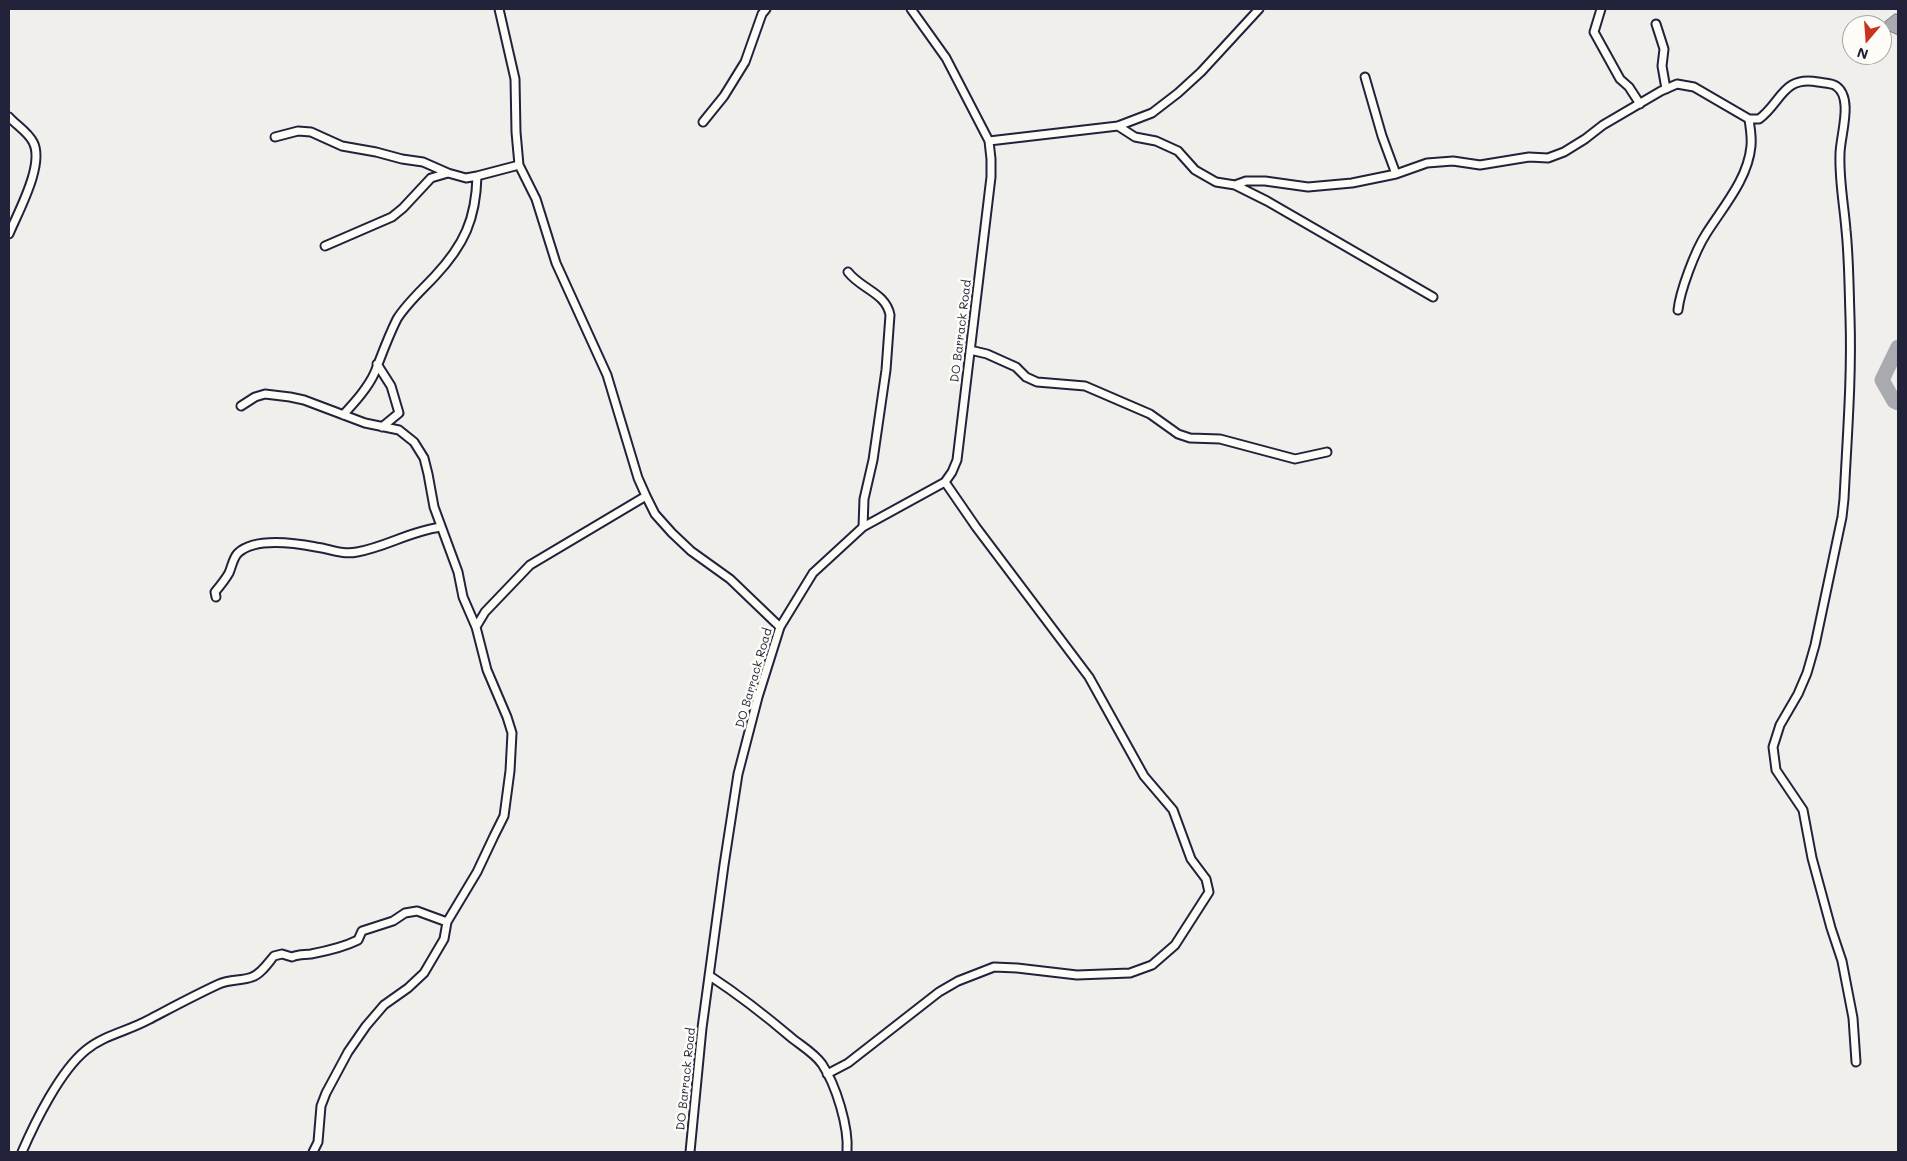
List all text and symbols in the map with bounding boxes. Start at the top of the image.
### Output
north arrow [1842,15,1892,65]
text: N [1855,43,1871,64]
street label: DO Barrack Road [948,279,974,383]
street label: DO Barrack Road [733,626,775,730]
street label: DO Barrack Road [673,1027,699,1131]

